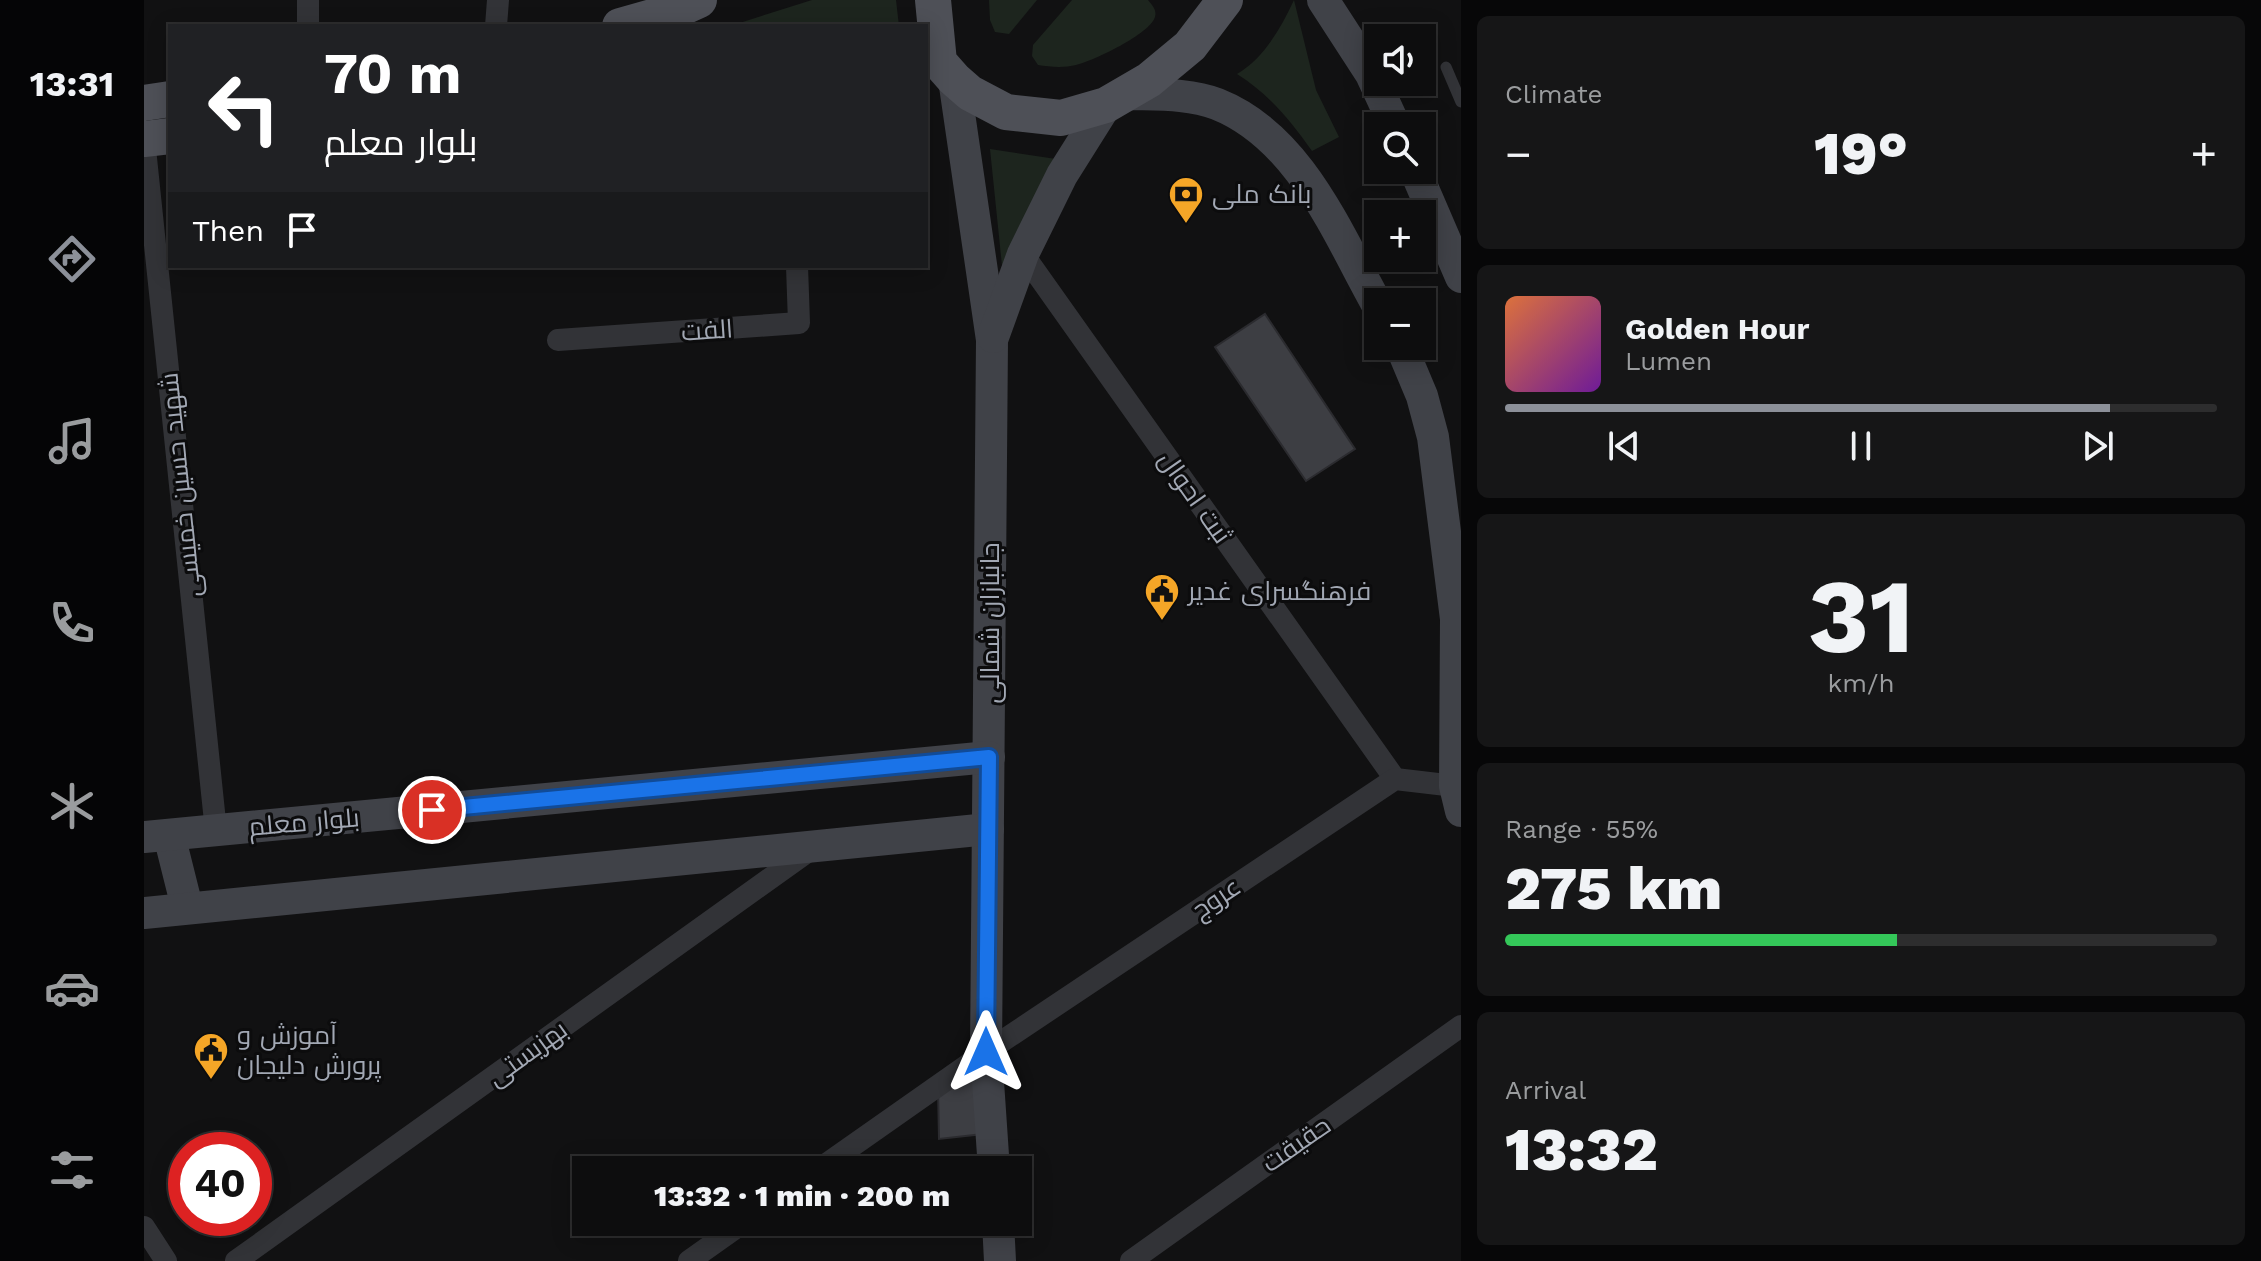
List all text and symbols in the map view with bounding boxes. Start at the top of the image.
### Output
map controls [1364,24,1436,360]
button: sound [1364,24,1436,96]
text: 70 m [324,41,461,107]
icon: left [192,56,296,160]
text: 13:31 [30,63,114,105]
text: Climate [1505,79,1603,109]
button: search [1364,112,1436,184]
text: 19° [1814,118,1908,189]
text: بلوار معلم [324,122,478,164]
text: − [1505,128,1532,180]
text: + [2190,128,2217,180]
bank icon: بانک ملی [1167,175,1205,225]
place label: بانک ملی [1212,179,1311,210]
button: + [1364,200,1436,272]
icon: arrive [280,208,324,252]
text: Then [192,213,264,248]
icon: directions [44,231,100,287]
button: − [1364,288,1436,360]
text: Golden Hour [1625,311,1809,346]
street label: الفت [680,313,734,347]
text: Lumen [1625,346,1712,376]
street label: شهید حسین خمیسی [153,371,208,599]
icon: music [44,413,100,469]
icon: previous [1602,424,1646,468]
icon: pause [1839,424,1883,468]
icon: next [2076,424,2120,468]
street label: ثبت احوال [1152,445,1238,549]
street label: جانبازان شمالی [975,542,1006,704]
text: 31 [1808,555,1914,677]
public building icon: فرهنگسرای غدیر [1143,572,1181,622]
place label: فرهنگسرای غدیر [1186,576,1371,606]
icon: phone [44,595,100,651]
text: km/h [1828,668,1894,698]
pin [398,776,466,844]
icon: climate [44,778,100,834]
icon: arrive [410,788,454,832]
street label: بلوار معلم [247,802,361,845]
text: Range · 55% [1505,814,1658,844]
text: 275 km [1505,853,1722,924]
street label: عروج [1186,871,1247,927]
icon: car [44,960,100,1016]
position arrow [944,1010,1028,1094]
street label: بهزیستی [481,1014,574,1093]
place label: آموزش و پرورش دلیجان [237,1020,381,1082]
public building icon: آموزش و پرورش دلیجان [192,1031,230,1081]
text: Arrival [1505,1075,1586,1105]
street label: حقیقت [1256,1110,1336,1178]
text: 13:32 [1505,1114,1658,1185]
speed limit sign: 40 [168,1132,272,1236]
icon: filters [44,1142,100,1198]
text: 13:32 · 1 min · 200 m [654,1178,950,1213]

